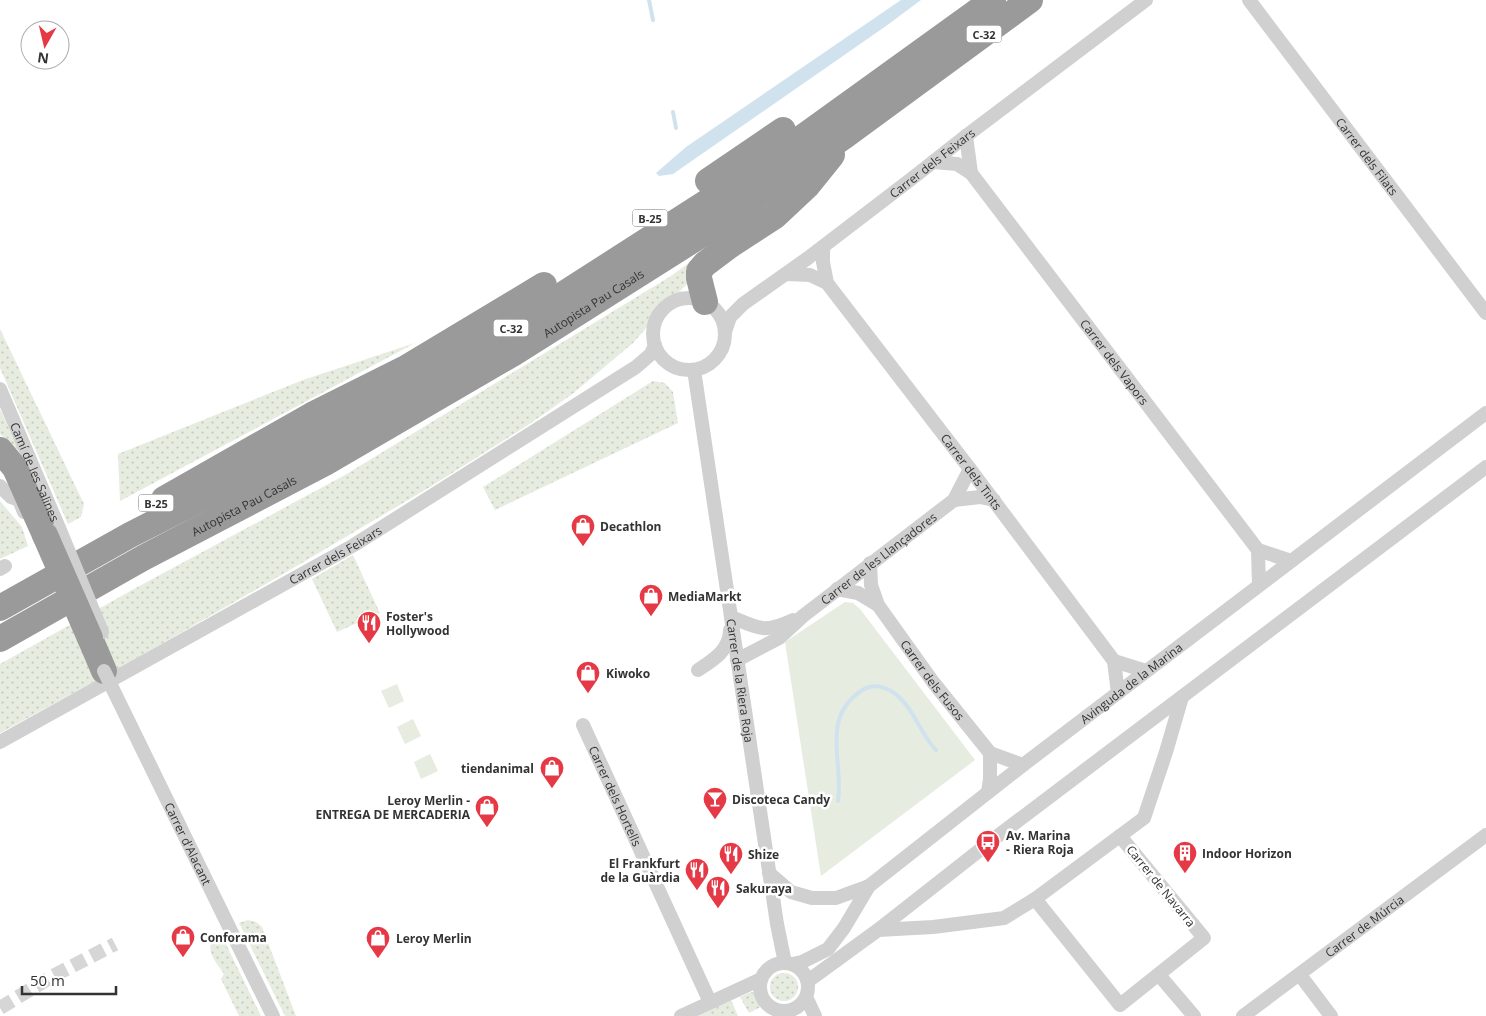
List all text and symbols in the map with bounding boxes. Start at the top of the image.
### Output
north arrow [20,20,70,70]
road number: C-32 [966,26,1002,42]
text: N [36,48,50,69]
street label: Carrer dels Filats [1332,114,1403,199]
street label: Carrer dels Feixars [885,124,978,202]
road number: B-25 [632,210,668,227]
street label: Autopista Pau Casals [539,265,647,341]
street label: Carrer dels Vapors [1077,315,1153,408]
road number: C-32 [494,319,528,336]
street label: Camí de les Salines [7,420,64,524]
street label: Carrer dels Tints [937,430,1006,513]
street label: Autopista Pau Casals [188,471,300,540]
road number: B-25 [138,494,174,512]
street label: Carrer de les Llançadores [817,508,940,608]
shop icon: Decathlon [570,513,596,547]
place label: Decathlon [600,518,661,535]
street label: Carrer dels Feixars [286,521,385,588]
shop icon: MediaMarkt [638,583,664,617]
place label: MediaMarkt [668,588,742,605]
place label: Foster's Hollywood [386,608,450,639]
restaurant icon: Foster's Hollywood [356,610,382,644]
street label: Carrer de la Riera Roja [723,617,758,744]
street label: Carrer dels Fusos [897,636,969,724]
street label: Avinguda de la Marina [1076,638,1186,727]
shop icon: Kiwoko [575,660,601,694]
place label: Kiwoko [606,665,650,682]
street label: Carrer dels Hortells [585,743,646,849]
shop icon: tiendanimal [539,755,565,789]
place label: tiendanimal [461,760,534,777]
bar icon: Discoteca Candy [702,786,728,820]
place label: Discoteca Candy [732,791,830,808]
place label: Leroy Merlin - ENTREGA DE MERCADERIA [315,792,471,823]
shop icon: Leroy Merlin - ENTREGA DE MERCADERIA [474,794,500,828]
street label: Carrer d'Alacant [161,799,216,888]
place label: Av. Marina - Riera Roja [1006,827,1074,858]
bus stop icon: Av. Marina - Riera Roja [975,829,1001,863]
building icon: Indoor Horizon [1172,840,1198,874]
restaurant icon: Shize [718,841,744,875]
street label: Carrer de Navarra [1123,841,1199,931]
place label: Indoor Horizon [1202,845,1292,862]
place label: Shize [748,846,779,863]
place label: El Frankfurt de la Guàrdia [600,855,680,886]
restaurant icon: El Frankfurt de la Guàrdia [684,857,710,891]
restaurant icon: Sakuraya [705,875,731,909]
place label: Sakuraya [736,880,792,897]
street label: Carrer de Múrcia [1321,891,1407,961]
shop icon: Conforama [170,924,196,958]
shop icon: Leroy Merlin [365,925,391,959]
place label: Conforama [200,929,267,946]
place label: Leroy Merlin [396,930,472,947]
scale bar [22,964,116,996]
text: 50 m [30,970,65,990]

